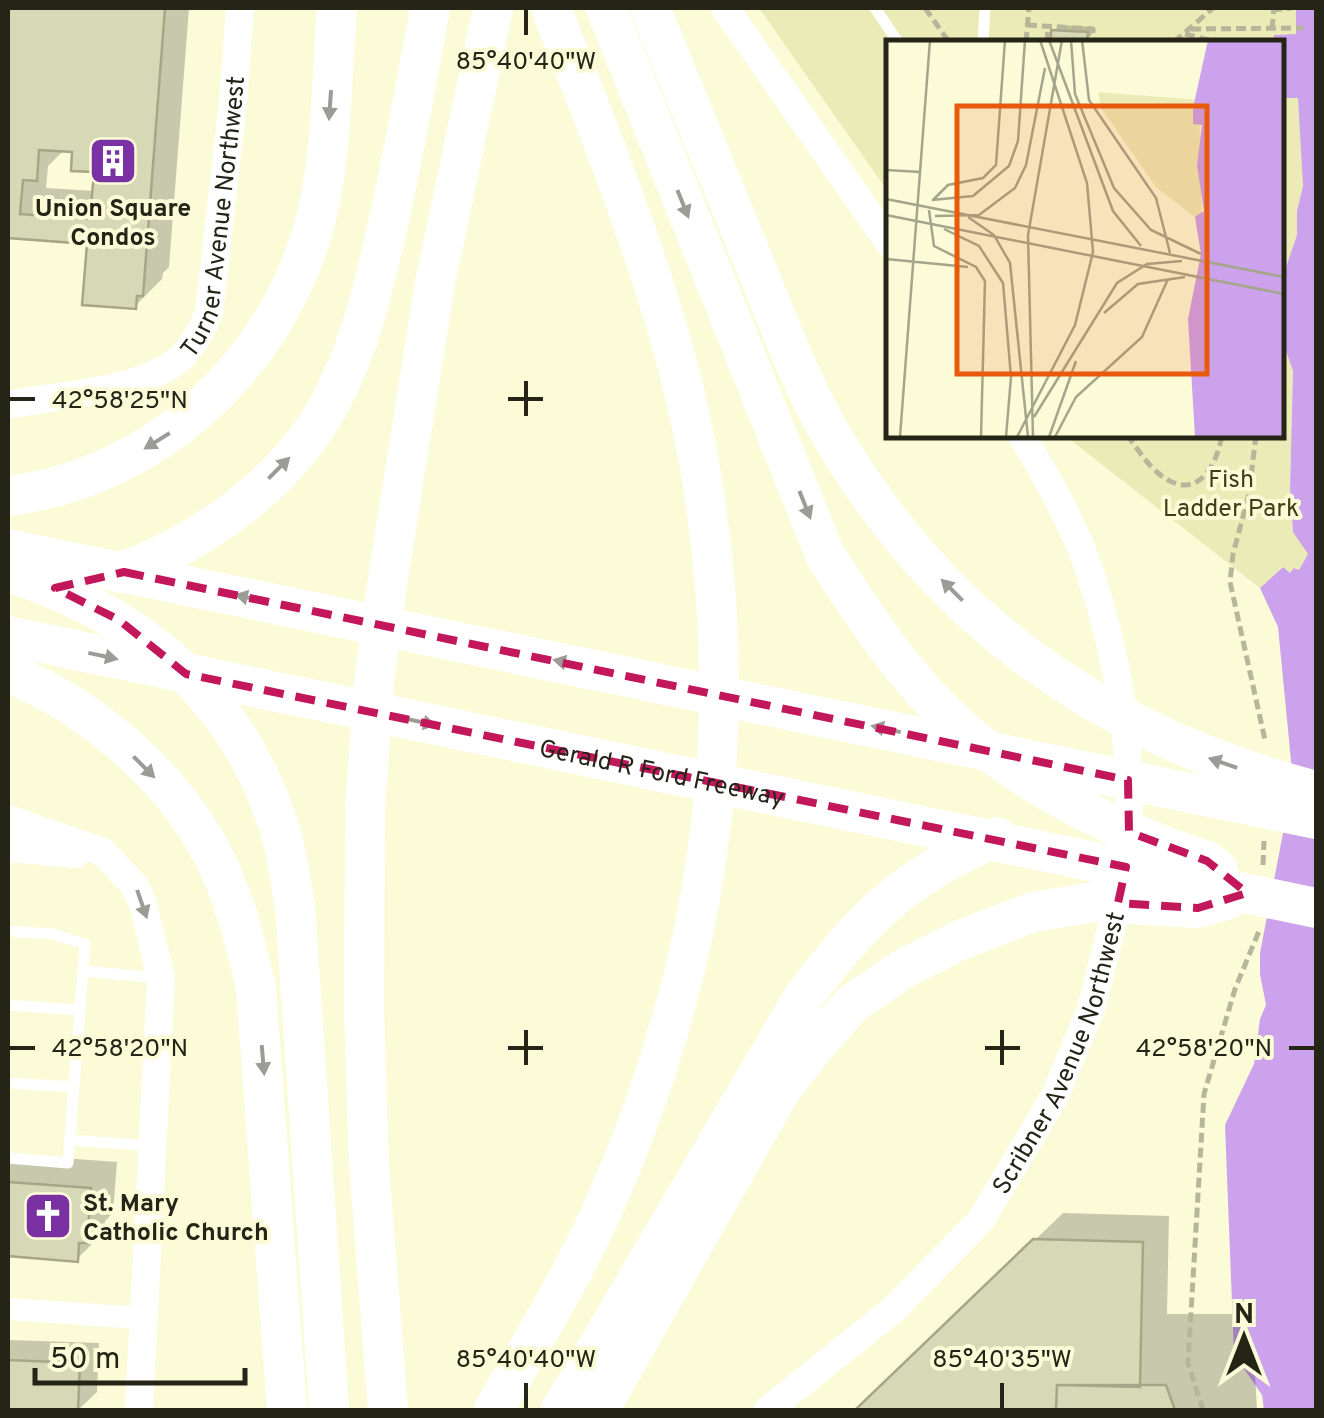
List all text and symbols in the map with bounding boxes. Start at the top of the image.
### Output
inset map [886,40,1284,438]
text: 85°40'40"W [456,47,596,79]
street label: Turner Avenue Northwest [175,75,254,366]
one-way arrow [321,89,337,121]
building icon: Union Square Condos [87,135,139,187]
one-way arrow [676,189,692,219]
place label: Union Square Condos [35,194,191,255]
text: 42°58'25"N [52,386,188,418]
one-way arrow [143,431,171,449]
one-way arrow [267,457,291,480]
park label: Fish Ladder Park [1163,465,1299,526]
one-way arrow [797,491,813,521]
one-way arrow [940,579,964,602]
one-way arrow [234,589,265,605]
one-way arrow [88,649,119,665]
one-way arrow [552,655,583,671]
one-way arrow [406,715,437,731]
one-way arrow [870,721,901,737]
street label: Gerald R Ford Freeway [536,734,787,816]
one-way arrow [132,754,156,778]
one-way arrow [1208,755,1238,770]
one-way arrow [135,890,150,920]
street label: Scribner Avenue Northwest [987,909,1134,1201]
text: 42°58'20"N [52,1034,188,1066]
text: 42°58'20"N [1136,1034,1272,1066]
one-way arrow [255,1045,271,1077]
place label: St. Mary Catholic Church [83,1189,269,1250]
church icon: St. Mary Catholic Church [22,1190,74,1242]
north arrow [1194,1288,1294,1388]
text: N [1234,1298,1254,1334]
scale bar [35,1323,245,1385]
text: 50 m [50,1342,120,1379]
text: 85°40'40"W [456,1345,596,1377]
text: 85°40'35"W [932,1345,1072,1377]

